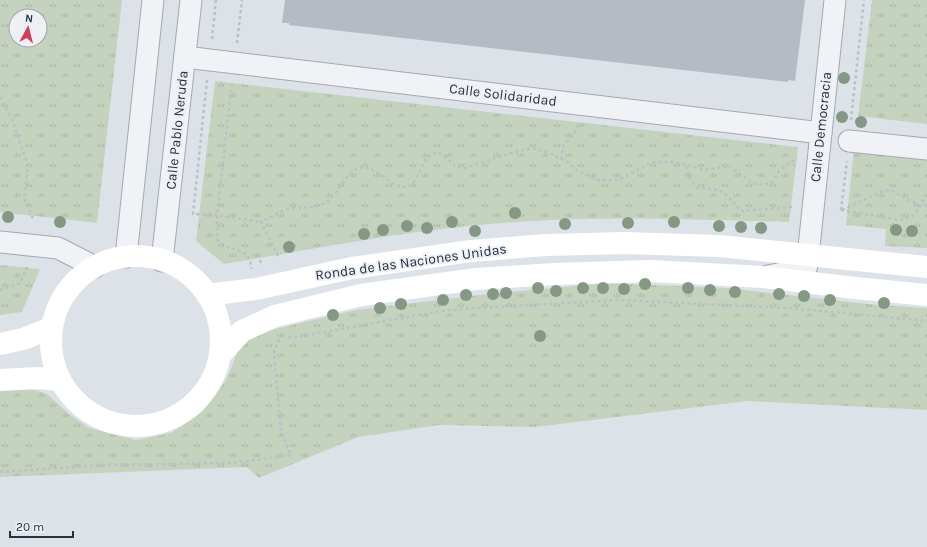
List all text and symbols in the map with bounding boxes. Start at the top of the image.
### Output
north arrow [8,8,48,48]
text: N [24,12,34,26]
street label: Calle Pablo Neruda [162,70,192,190]
street label: Calle Democracia [807,71,835,183]
street label: Calle Solidaridad [448,80,558,110]
street label: Ronda de las Naciones Unidas [314,240,508,284]
scale bar [10,513,73,539]
text: 20 m [16,520,44,534]

